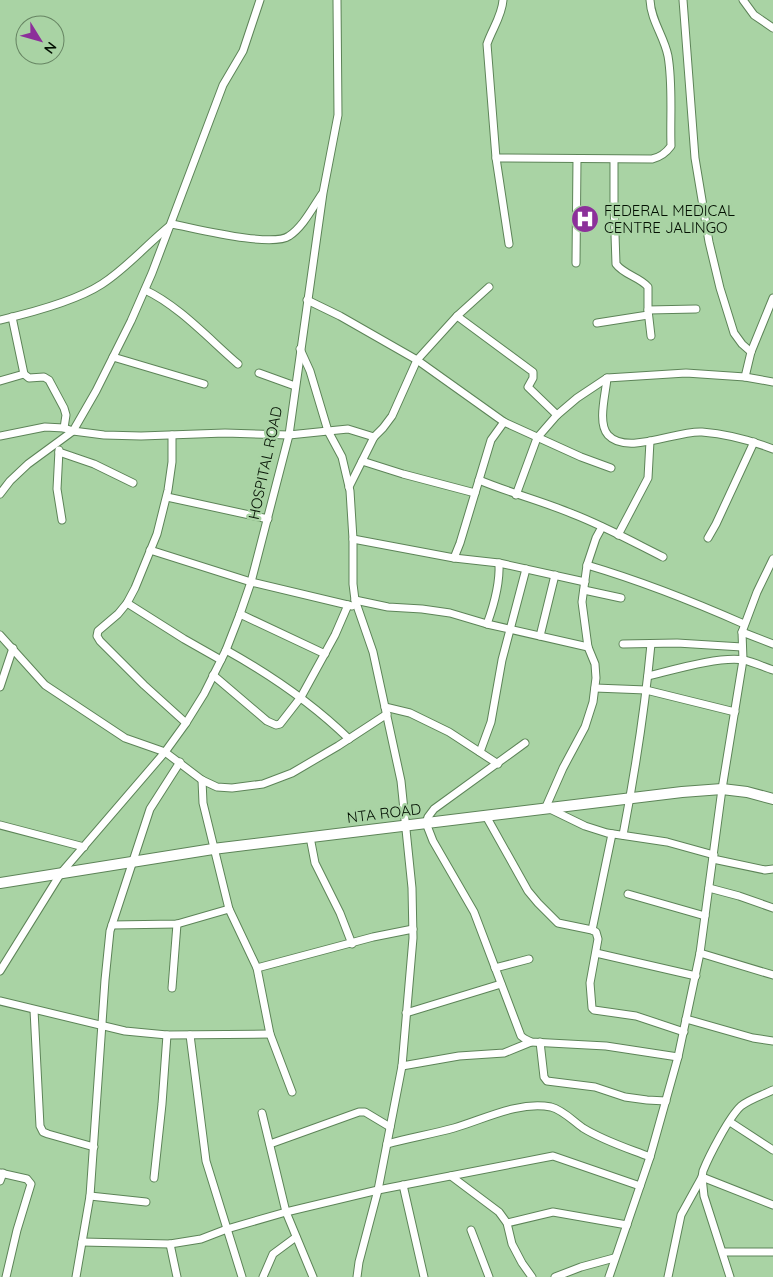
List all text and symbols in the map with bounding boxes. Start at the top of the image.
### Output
north arrow [15,15,65,65]
text: N [40,38,61,57]
place label: FEDERAL MEDICAL CENTRE JALINGO [604,201,735,237]
hospital icon: FEDERAL MEDICAL CENTRE JALINGO [570,204,600,234]
street label: HOSPITAL ROAD [244,404,286,521]
street label: NTA ROAD [346,799,423,827]

